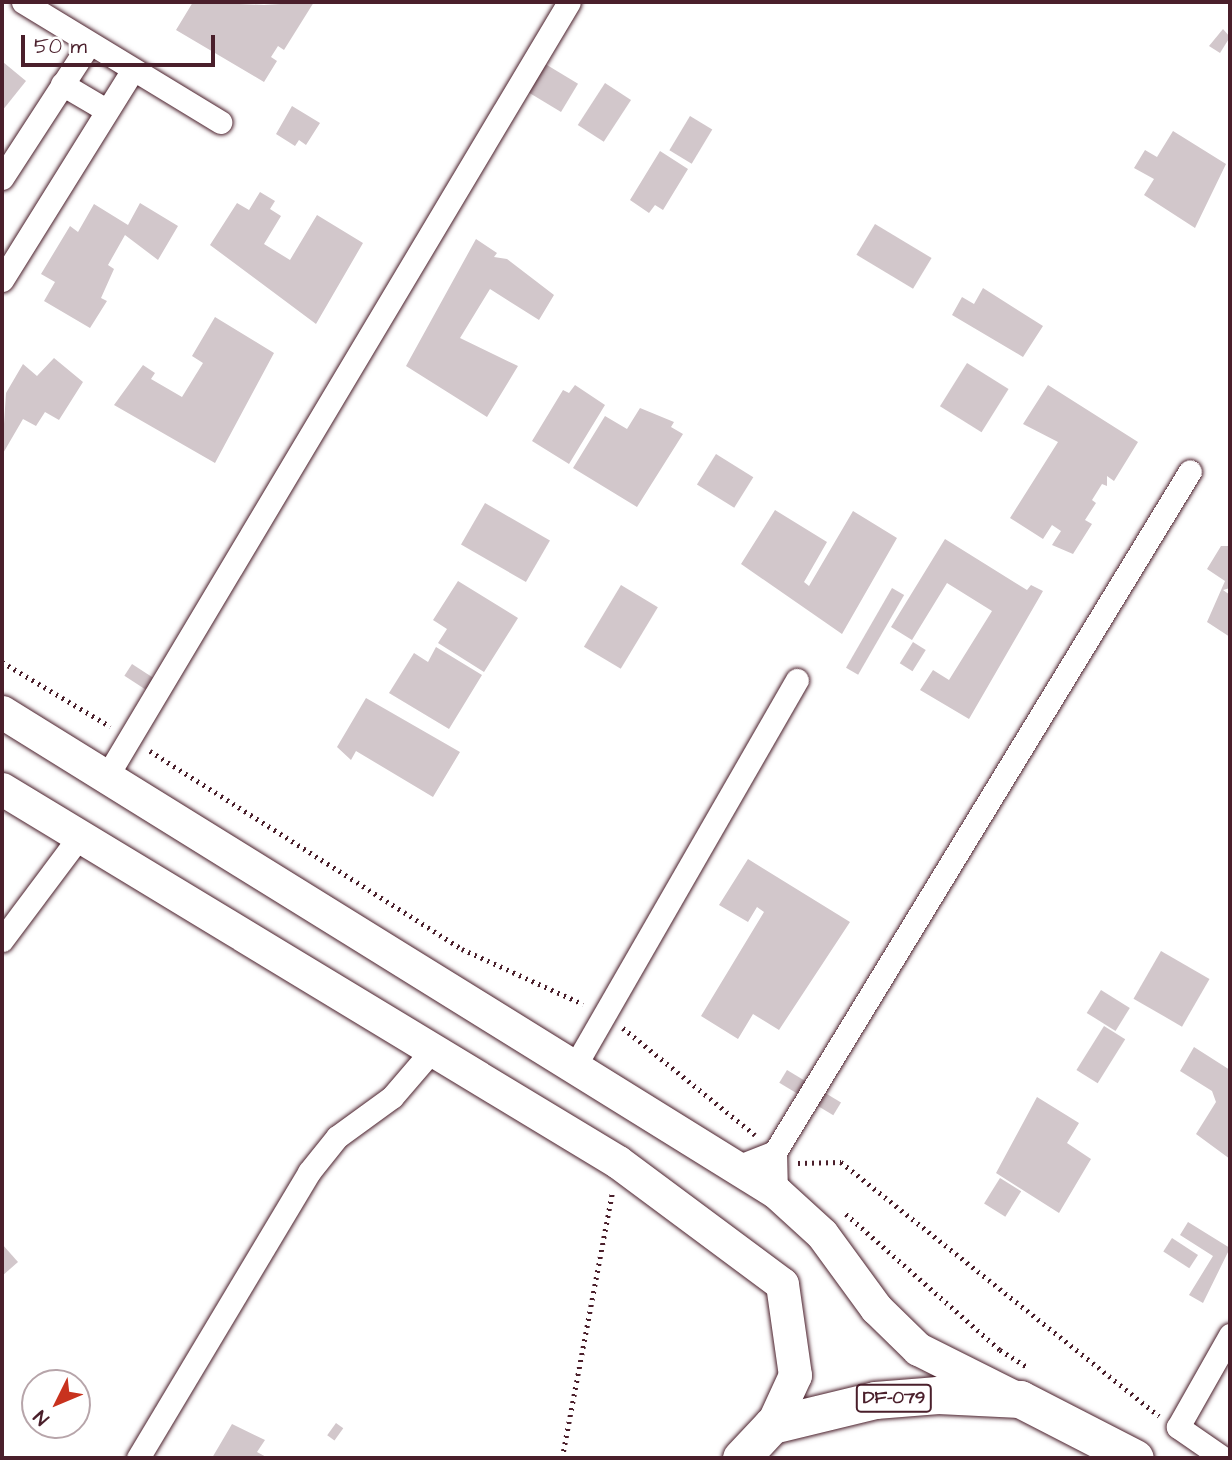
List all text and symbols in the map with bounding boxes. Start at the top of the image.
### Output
scale bar [24,21,219,65]
text: 50 m [34,32,87,61]
north arrow [21,1369,91,1439]
road number: DF-079 [856,1384,932,1413]
text: N [28,1404,56,1431]

